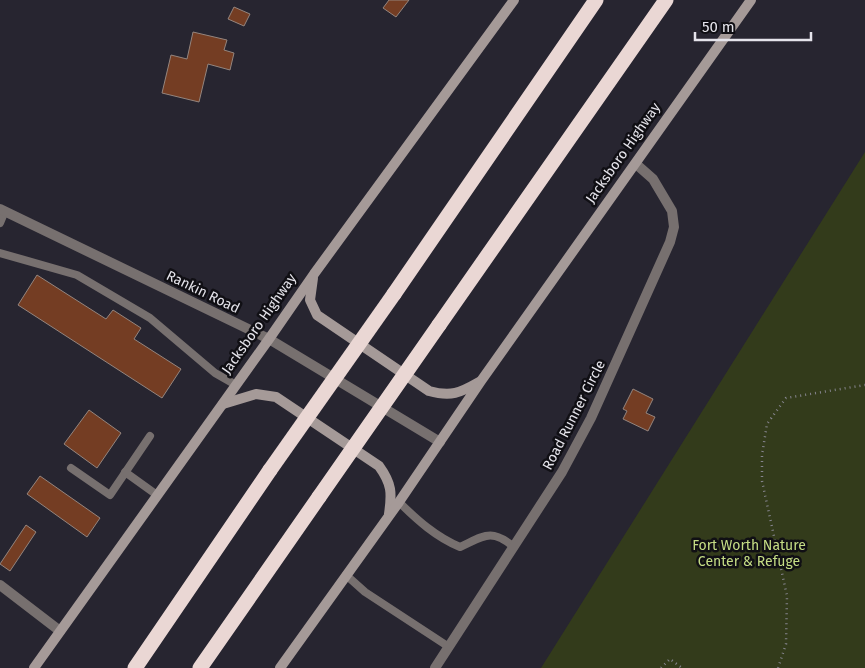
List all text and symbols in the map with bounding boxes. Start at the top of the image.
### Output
scale bar [695,10,811,42]
text: 50 m [702,18,735,36]
street label: Jacksboro Highway [582,99,664,206]
street label: Rankin Road [164,267,242,317]
street label: Jacksboro Highway [218,270,300,377]
street label: Road Runner Circle [539,357,609,473]
park label: Fort Worth Nature Center & Refuge [692,537,806,570]

